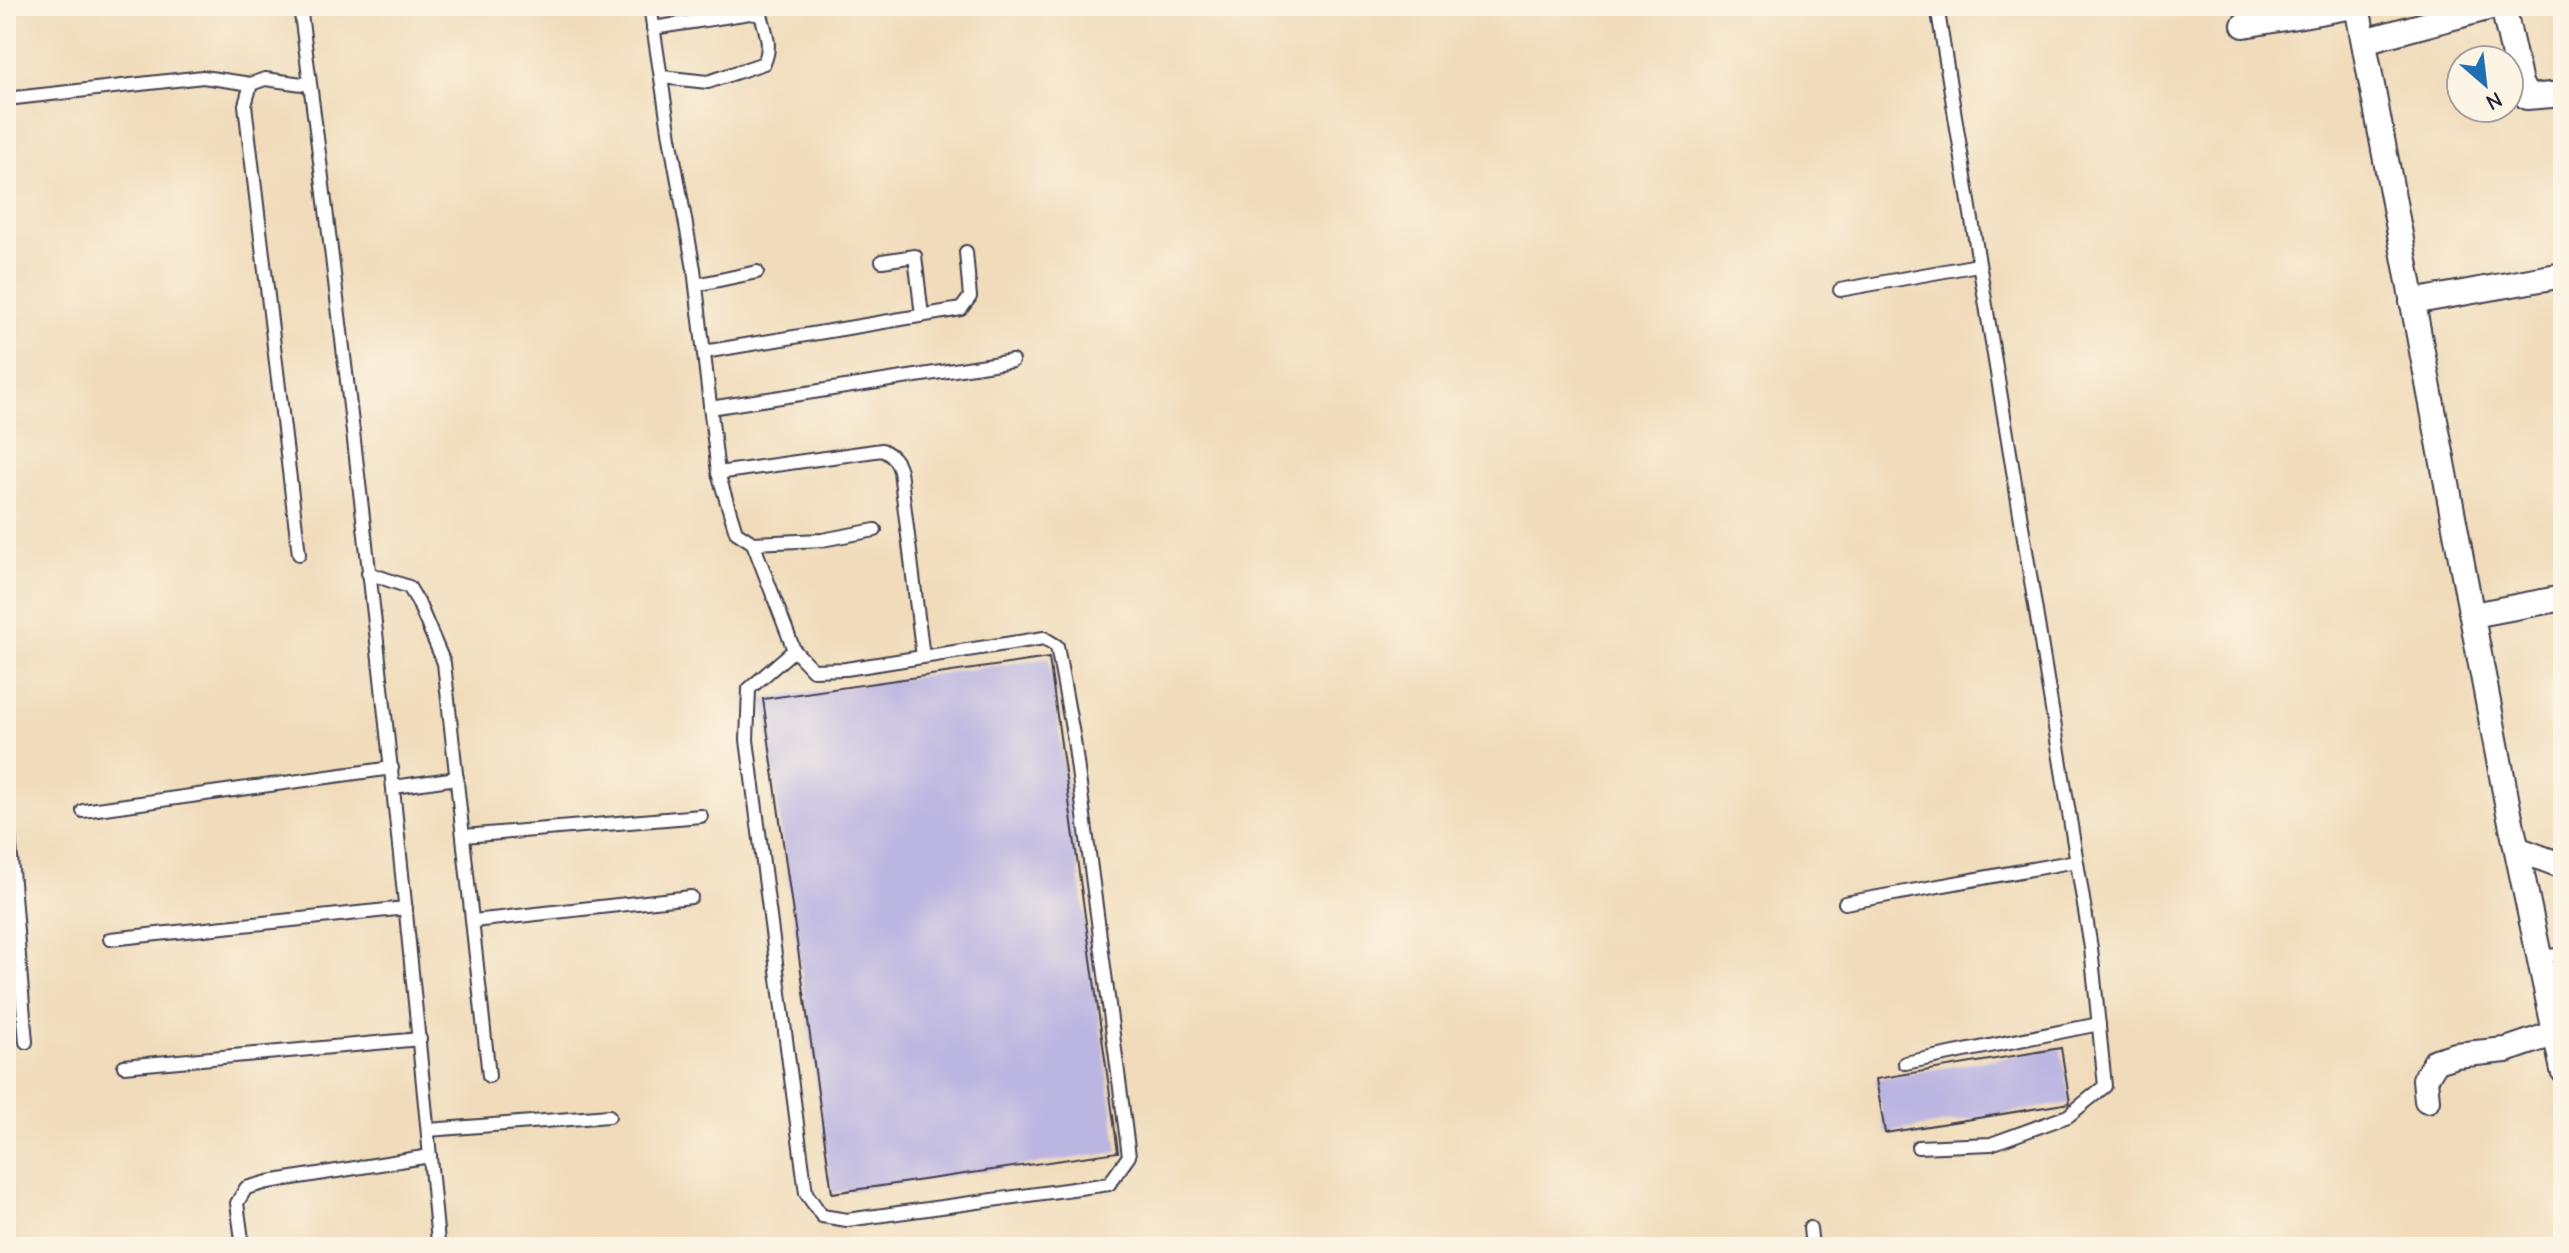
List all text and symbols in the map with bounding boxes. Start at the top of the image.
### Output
north arrow [2445,44,2525,124]
text: N [2481,86,2506,116]

